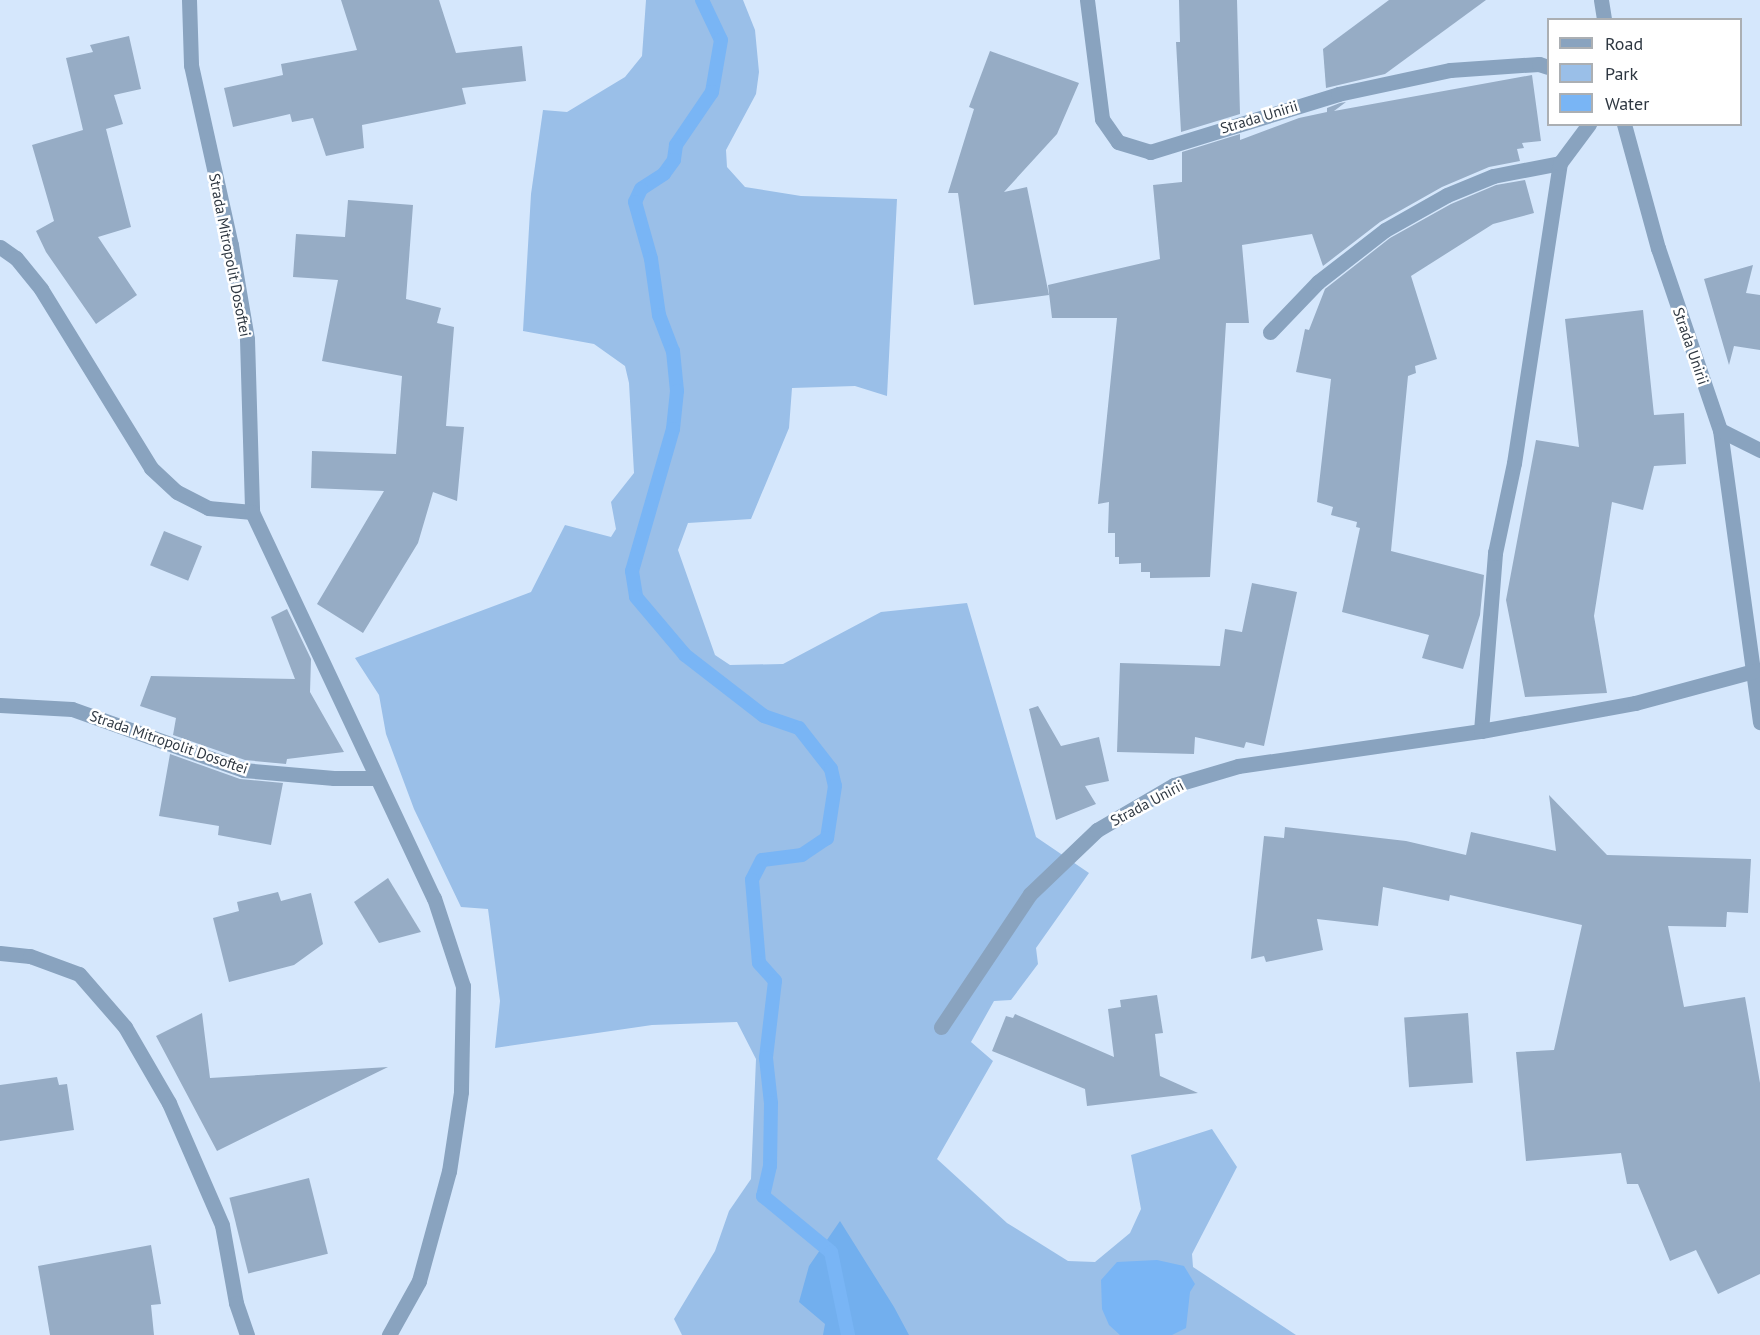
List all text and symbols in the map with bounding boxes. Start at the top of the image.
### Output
legend [1547,18,1742,126]
text: Road [1605,32,1643,55]
text: Park [1605,62,1638,85]
text: Water [1605,92,1649,115]
street label: Strada Unirii [1218,97,1300,137]
street label: Strada Mitropolit Dosoftei [205,172,255,338]
street label: Strada Unirii [1669,305,1713,387]
street label: Strada Mitropolit Dosoftei [88,706,250,778]
street label: Strada Unirii [1107,776,1187,830]

